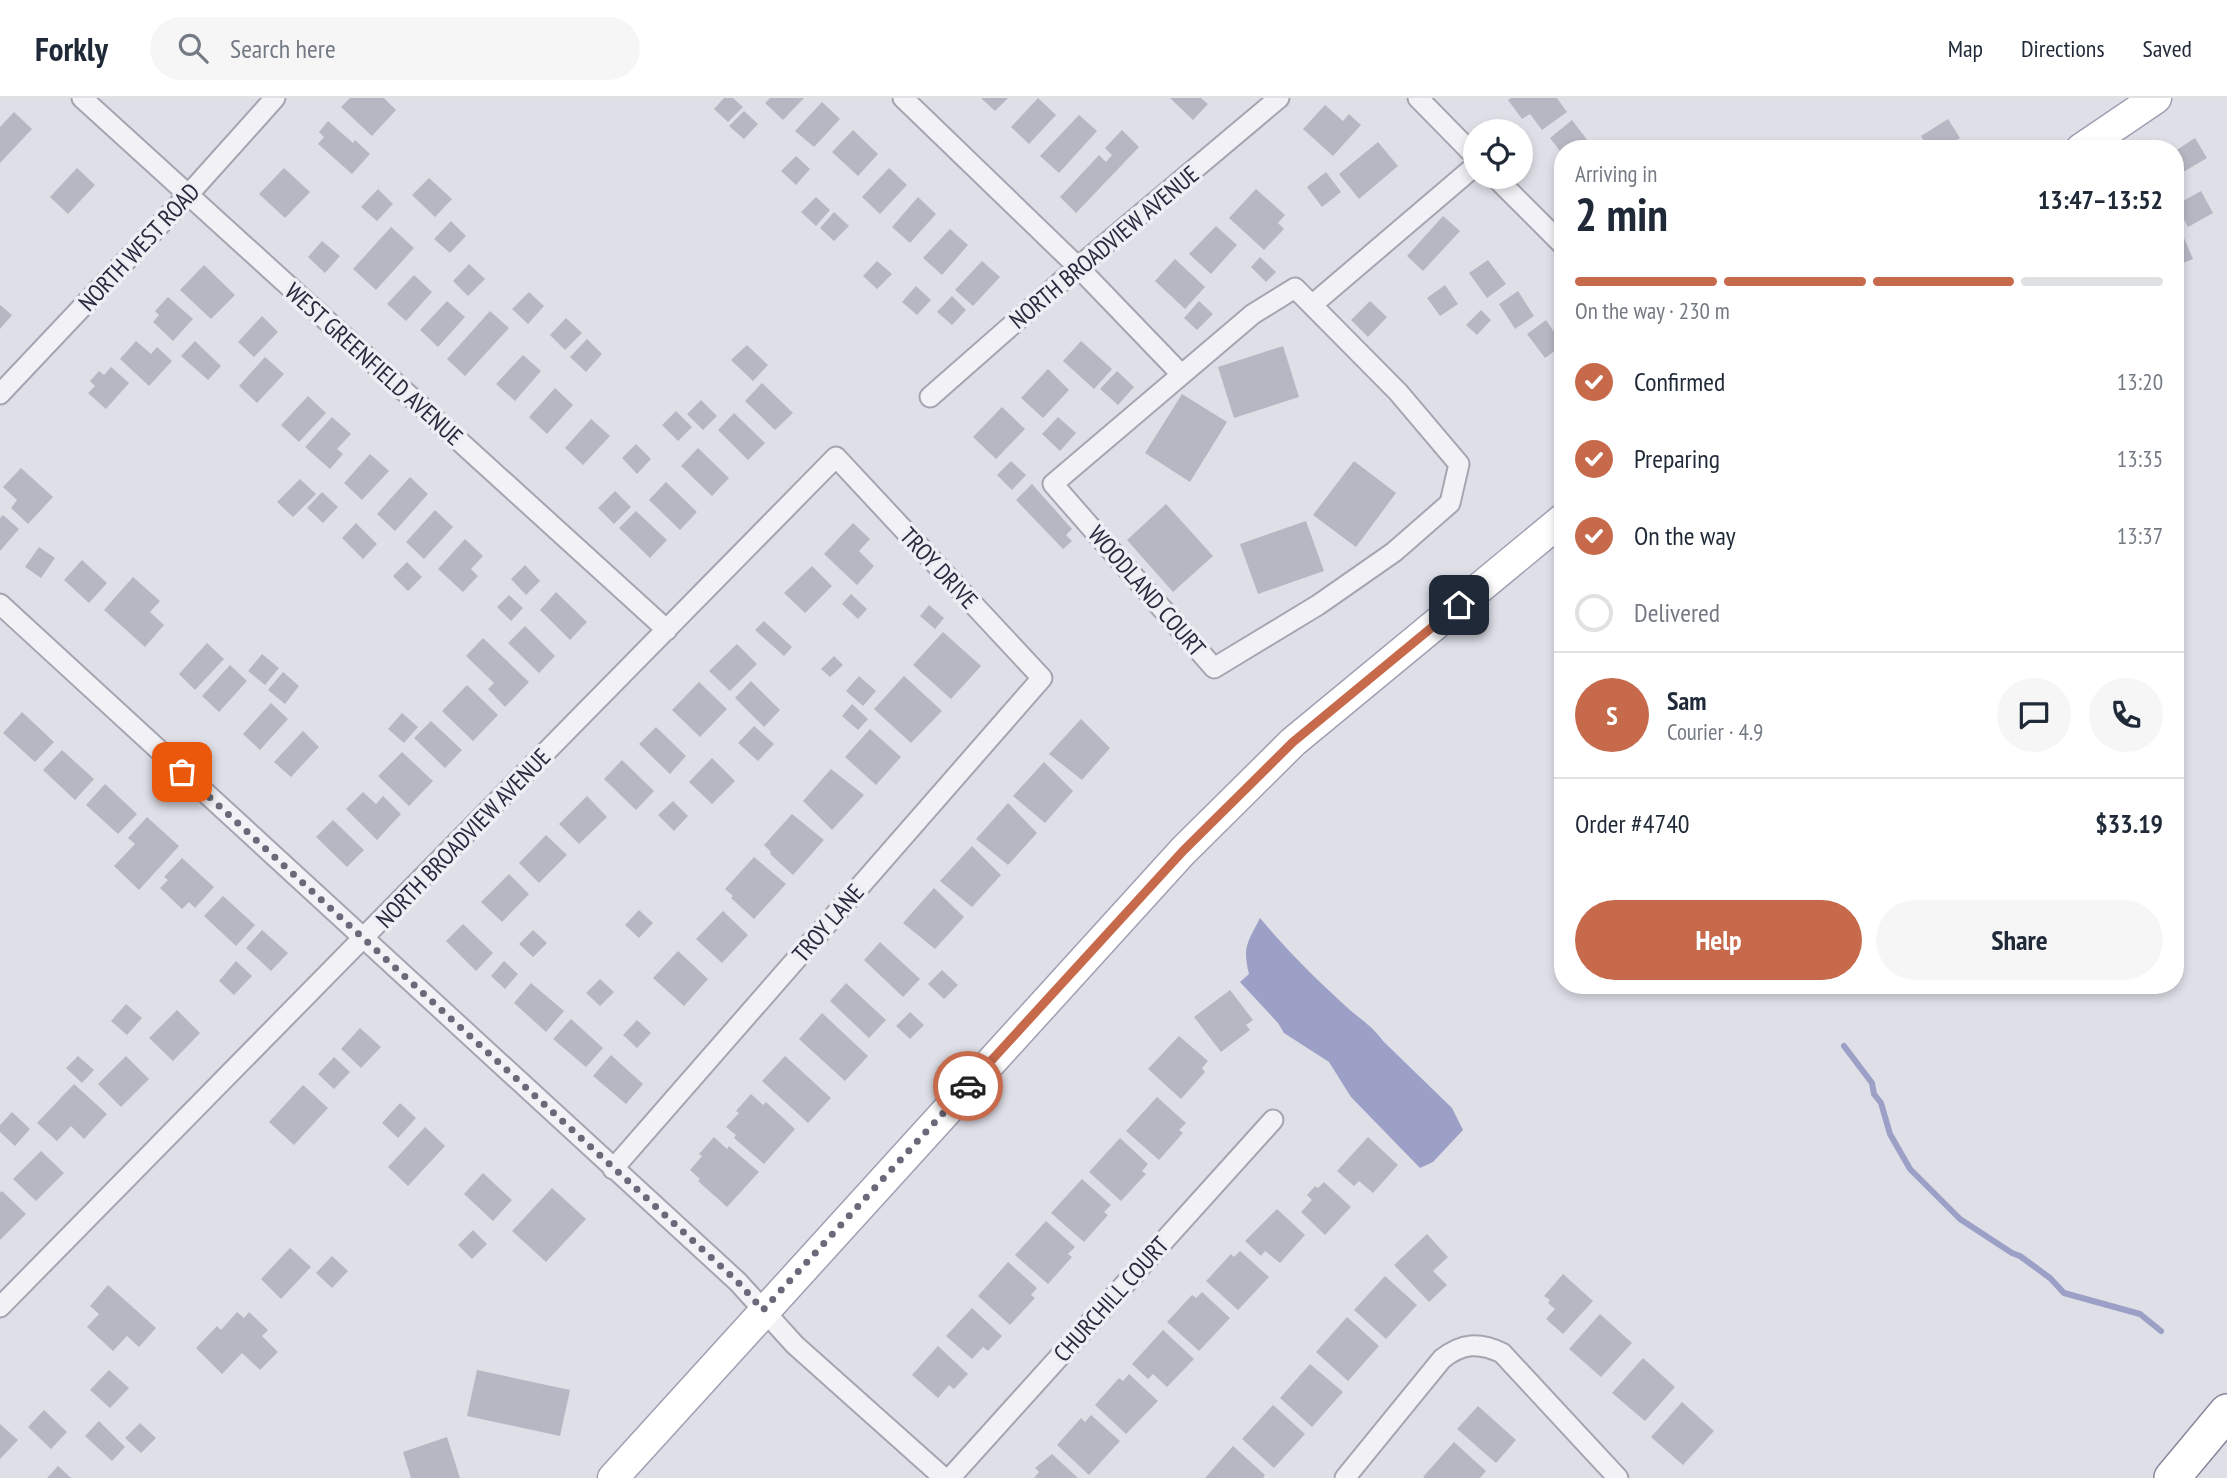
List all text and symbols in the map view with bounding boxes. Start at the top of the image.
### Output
search box [150,17,640,80]
text: Forkly [35,27,108,70]
icon: search [174,29,212,67]
text: Search here [230,32,336,65]
text: Map [1948,33,1983,64]
text: Directions [2021,33,2105,64]
text: Saved [2143,33,2192,64]
map controls [1463,119,1533,189]
button: locate [1463,119,1533,189]
street label: NORTH BROADVIEW AVENUE [1003,159,1205,335]
text: Arriving in [1575,159,1657,188]
street label: NORTH WEST ROAD [72,176,206,318]
text: 13:47–13:52 [2038,183,2163,216]
text: 2 min [1575,184,1668,244]
street label: WEST GREENFIELD AVENUE [279,276,469,452]
text: On the way · 230 m [1575,296,1730,325]
icon: check [1575,363,1613,401]
text: Confirmed [1634,365,1725,398]
text: 13:20 [2117,367,2163,396]
icon: check [1575,440,1613,478]
text: Preparing [1634,442,1720,475]
text: 13:35 [2117,444,2163,473]
icon: check [1575,517,1613,555]
street label: WOODLAND COURT [1082,519,1213,663]
text: On the way [1634,519,1736,552]
street label: TROY DRIVE [893,521,985,615]
text: 13:37 [2117,521,2163,550]
pin [1429,575,1489,635]
icon: home [1440,586,1478,624]
text: Delivered [1634,596,1720,629]
button: chat [1997,678,2071,752]
button: phone [2089,678,2163,752]
text: Sam [1667,684,1706,717]
text: S [1606,699,1618,732]
text: Courier · 4.9 [1667,717,1763,746]
pin [152,742,212,802]
street label: NORTH BROADVIEW AVENUE [369,742,557,934]
icon: bag [163,753,201,791]
text: Order #4740 [1575,807,1690,840]
text: $33.19 [2095,807,2163,840]
street label: TROY LANE [785,877,871,969]
button: Help [1575,900,1862,980]
button: Share [1876,900,2163,980]
courier [933,1051,1003,1121]
icon: car [949,1067,987,1105]
street label: CHURCHILL COURT [1047,1230,1176,1368]

